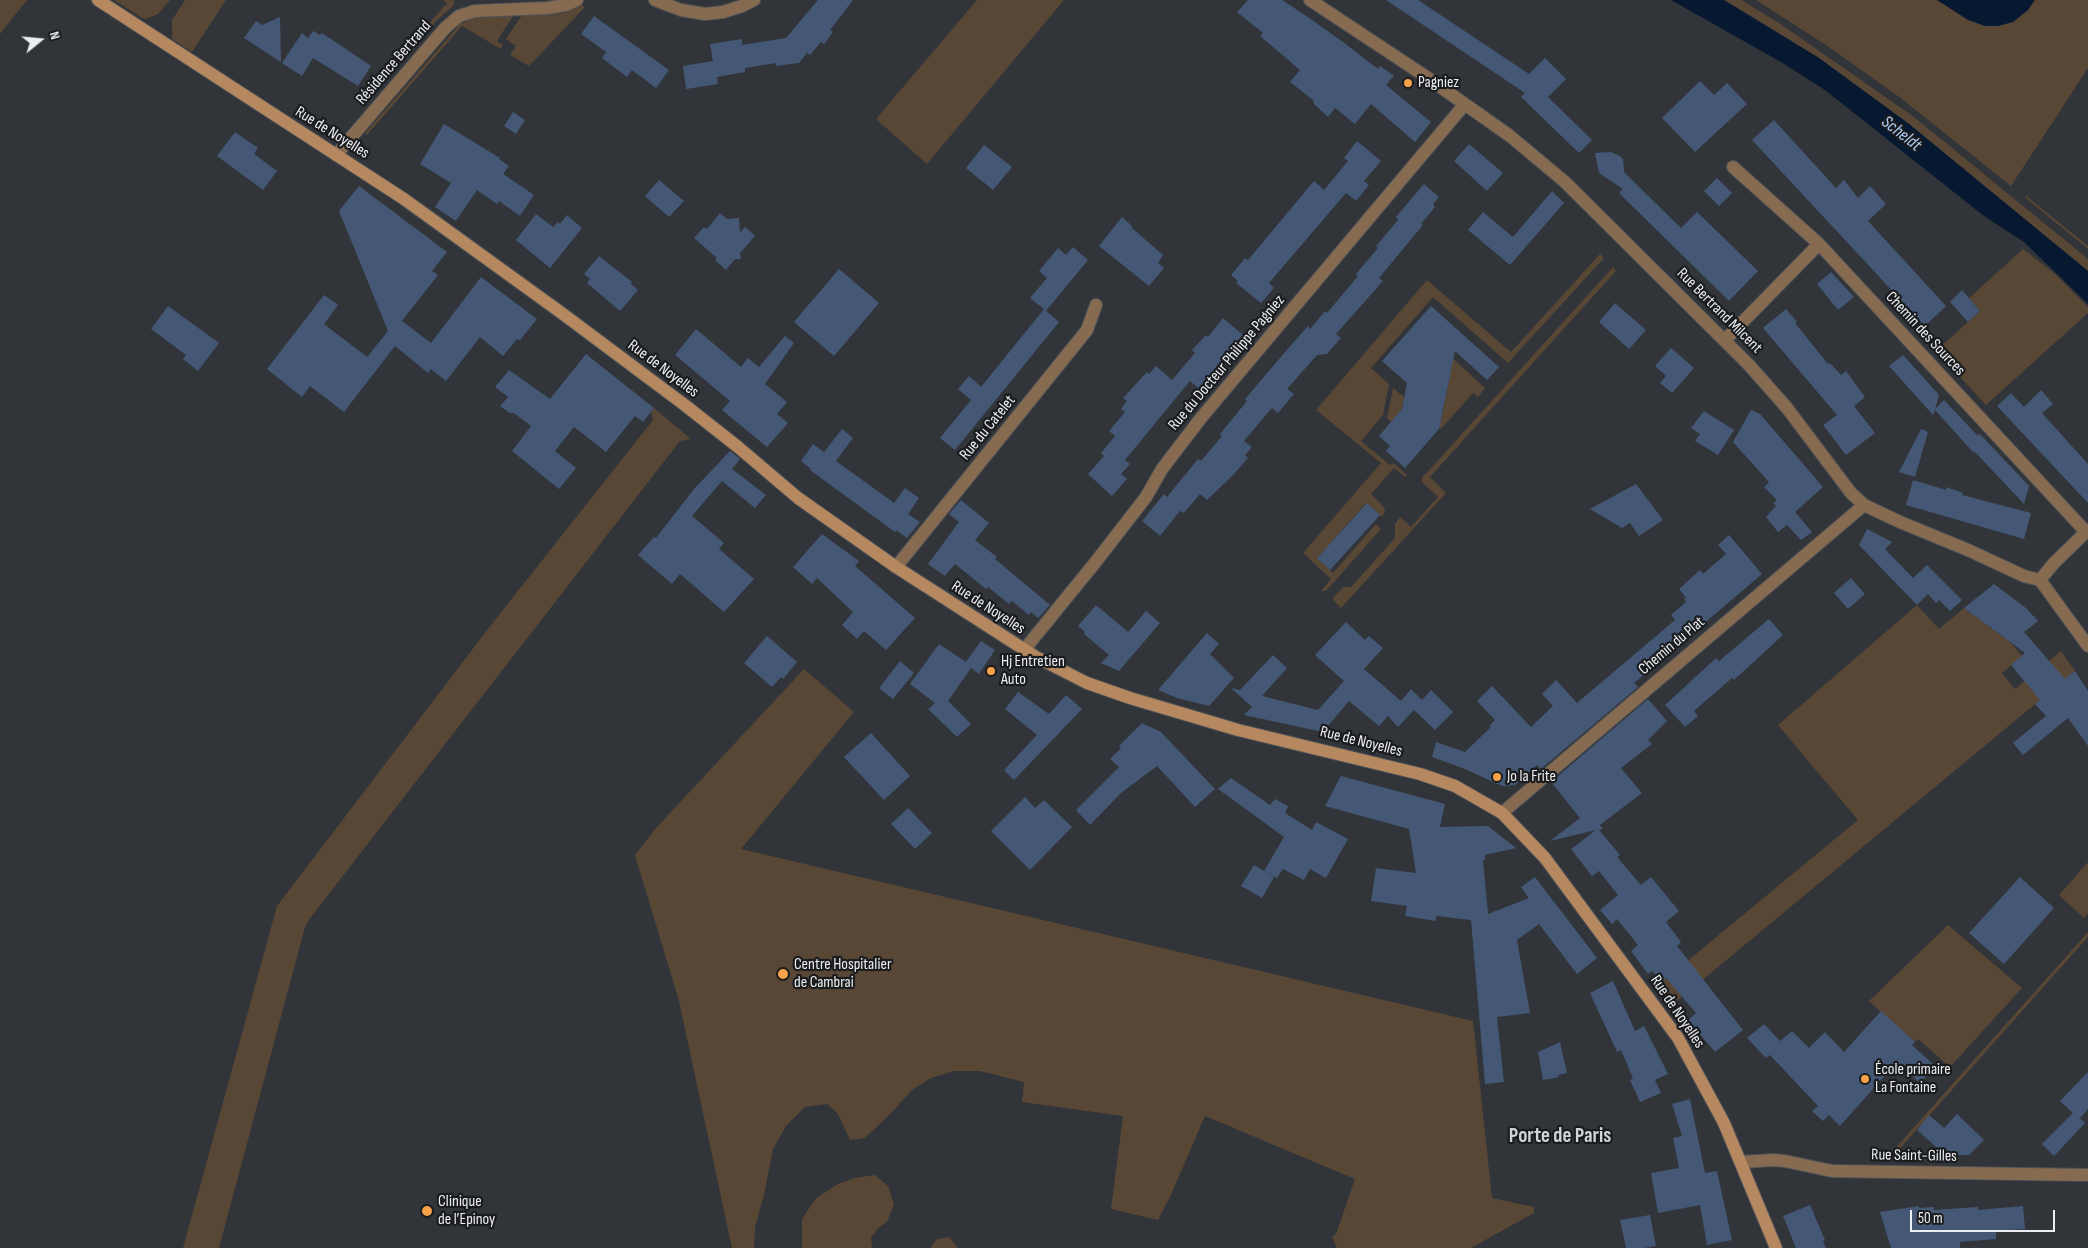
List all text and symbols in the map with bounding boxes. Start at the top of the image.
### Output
north arrow [15,15,65,65]
street label: Résidence Bertrand [352,17,436,109]
text: N [46,29,64,42]
place label: Pagniez [1418,73,1459,93]
marker: Pagniez [1402,77,1414,89]
street label: Rue de Noyelles [291,103,373,163]
water label: Scheldt [1877,112,1925,156]
street label: Rue Bertrand Milcent [1672,264,1766,358]
street label: Chemin des Sources [1881,288,1969,380]
street label: Rue du Docteur Philippe Pagniez [1165,291,1289,435]
street label: Rue de Noyelles [624,336,702,402]
street label: Rue du Catelet [956,392,1020,464]
street label: Rue de Noyelles [948,577,1028,639]
street label: Chemin du Plat [1635,613,1709,679]
place label: Hj Entretien Auto [1001,652,1065,690]
marker: Hj Entretien Auto [985,665,997,677]
street label: Rue de Noyelles [1318,723,1404,761]
place label: Jo la Frite [1507,767,1556,787]
marker: Jo la Frite [1491,771,1503,783]
place label: Centre Hospitalier de Cambrai [794,955,892,993]
marker: Centre Hospitalier de Cambrai [776,967,790,981]
street label: Rue de Noyelles [1646,972,1708,1052]
place label: École primaire La Fontaine [1875,1060,1951,1098]
marker: École primaire La Fontaine [1859,1073,1871,1085]
district label: Porte de Paris [1509,1124,1611,1150]
street label: Rue Saint-Gilles [1871,1146,1957,1166]
place label: Clinique de l’Epinoy [438,1192,495,1230]
scale bar [1913,1200,2058,1232]
marker: Clinique de l’Epinoy [420,1204,434,1218]
text: 50 m [1918,1209,1943,1228]

